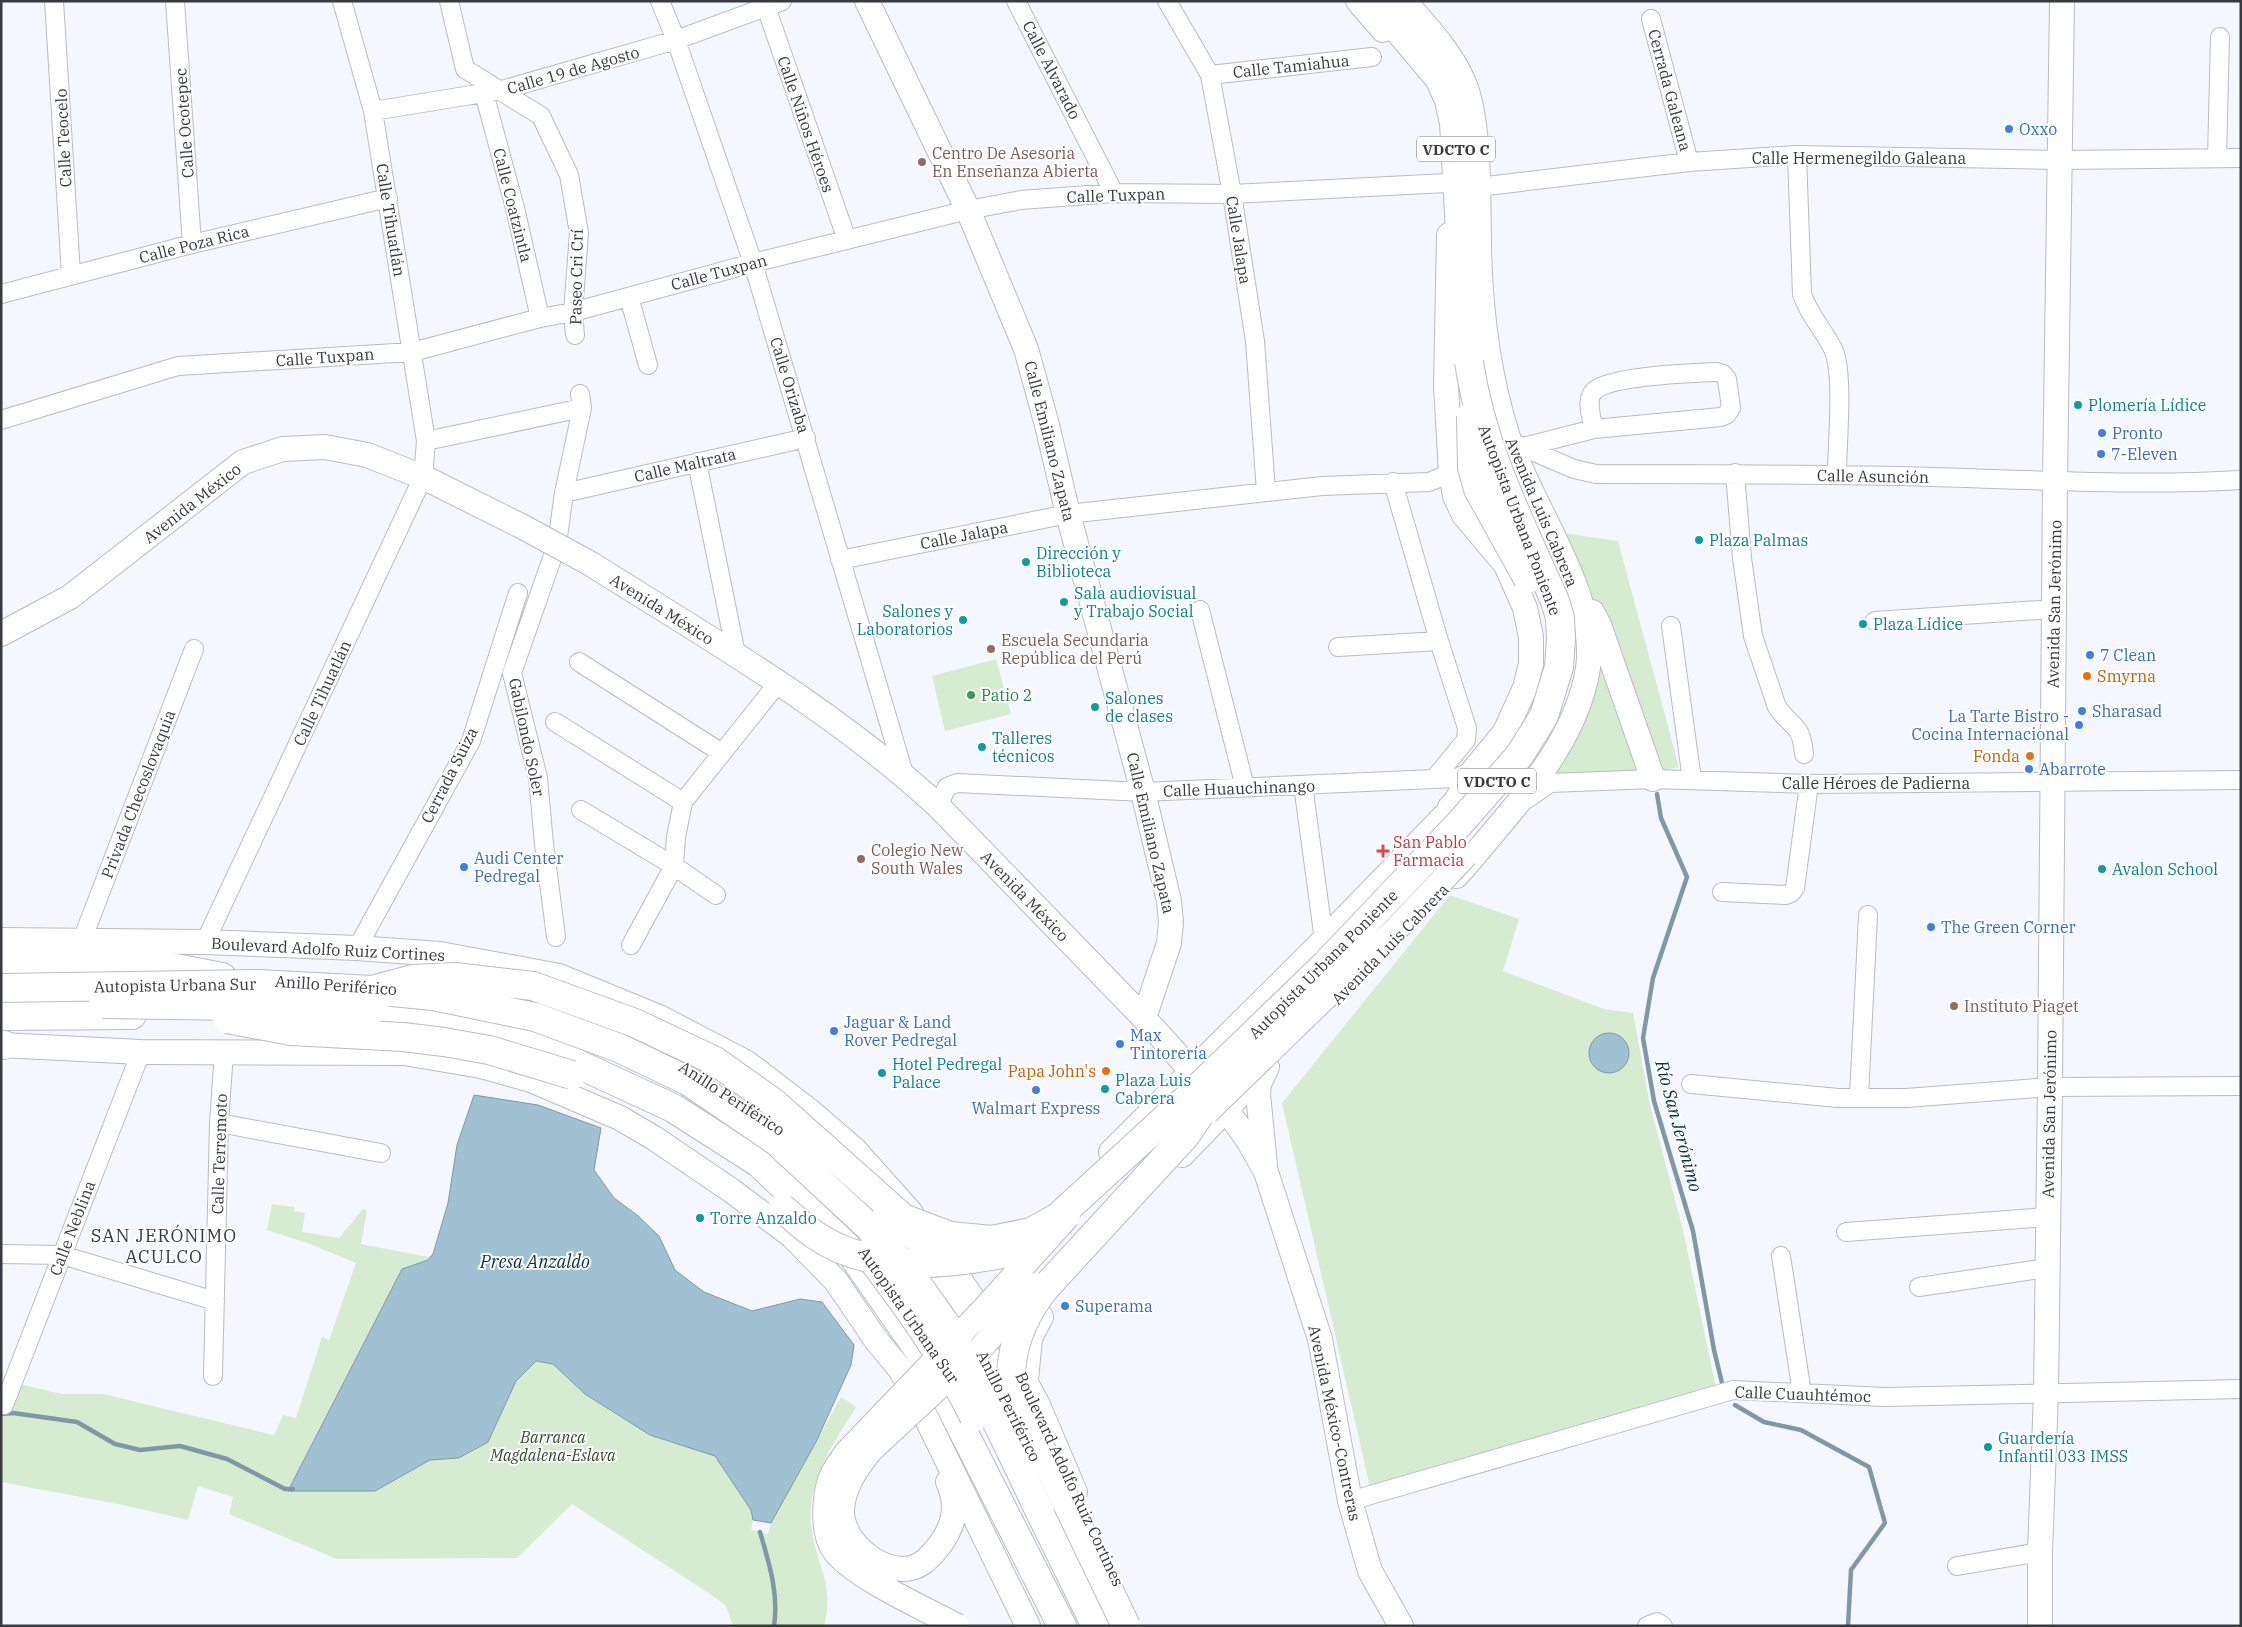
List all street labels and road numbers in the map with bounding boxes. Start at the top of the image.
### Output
street label: Calle Alvarado [1019,17,1085,123]
street label: Cerrada Galeana [1644,27,1696,153]
street label: Calle 19 de Agosto [505,42,641,98]
street label: Calle Tamiahua [1232,50,1350,82]
street label: Calle Niños Héroes [773,53,839,195]
street label: Calle Ocotepec [170,67,198,179]
street label: Calle Teocelo [50,88,76,188]
road number: VDCTO C [1417,136,1495,162]
street label: Calle Coatzintla [489,146,537,264]
street label: Calle Hermenegildo Galeana [1752,148,1966,168]
street label: Calle Tihuatlán [372,162,410,278]
street label: Calle Tuxpan [1066,183,1166,207]
street label: Calle Jalapa [1222,194,1256,286]
street label: Calle Poza Rica [137,221,251,267]
street label: Paseo Cri Crí [565,229,587,325]
street label: Calle Tuxpan [669,250,769,294]
street label: Calle Orizaba [766,334,814,436]
street label: Calle Tuxpan [275,344,375,370]
street label: Calle Emiliano Zapata [1020,359,1080,524]
street label: Autopista Urbana Poniente [1474,422,1566,618]
street label: Avenida Luis Cabrera [1501,434,1583,590]
street label: Calle Maltrata [632,443,738,486]
street label: Avenida México [139,459,245,547]
street label: Calle Asunción [1817,465,1929,487]
street label: Calle Jalapa [918,517,1010,553]
street label: Avenida San Jerónimo [2043,520,2065,688]
street label: Avenida México [606,569,718,649]
street label: Calle Tihuatlán [289,637,355,749]
street label: Gabilondo Soler [505,676,549,798]
street label: Privada Checoslovaquia [97,707,180,881]
street label: Cerrada Suiza [416,723,482,826]
street label: Calle Emiliano Zapata [1123,750,1179,916]
road number: VDCTO C [1458,768,1536,794]
street label: Calle Héroes de Padierna [1782,773,1970,793]
street label: Calle Huauchinango [1163,775,1315,801]
street label: Avenida México [977,846,1073,946]
street label: Avenida Luis Cabrera [1327,879,1453,1009]
street label: Autopista Urbana Poniente [1244,885,1402,1043]
street label: Boulevard Adolfo Ruiz Cortines [210,933,446,965]
street label: Anillo Periférico [274,971,398,999]
street label: Autopista Urbana Sur [94,974,256,996]
street label: Avenida San Jerónimo [2038,1030,2060,1198]
street label: Anillo Periférico [675,1056,789,1140]
street label: Calle Terremoto [207,1093,231,1215]
street label: Calle Neblina [45,1177,99,1278]
street label: Autopista Urbana Sur [854,1243,964,1387]
street label: Avenida México-Contreras [1304,1323,1366,1523]
street label: Anillo Periférico [972,1347,1046,1465]
street label: Boulevard Adolfo Ruiz Cortines [1011,1369,1129,1589]
street label: Calle Cuauhtémoc [1734,1382,1872,1406]

